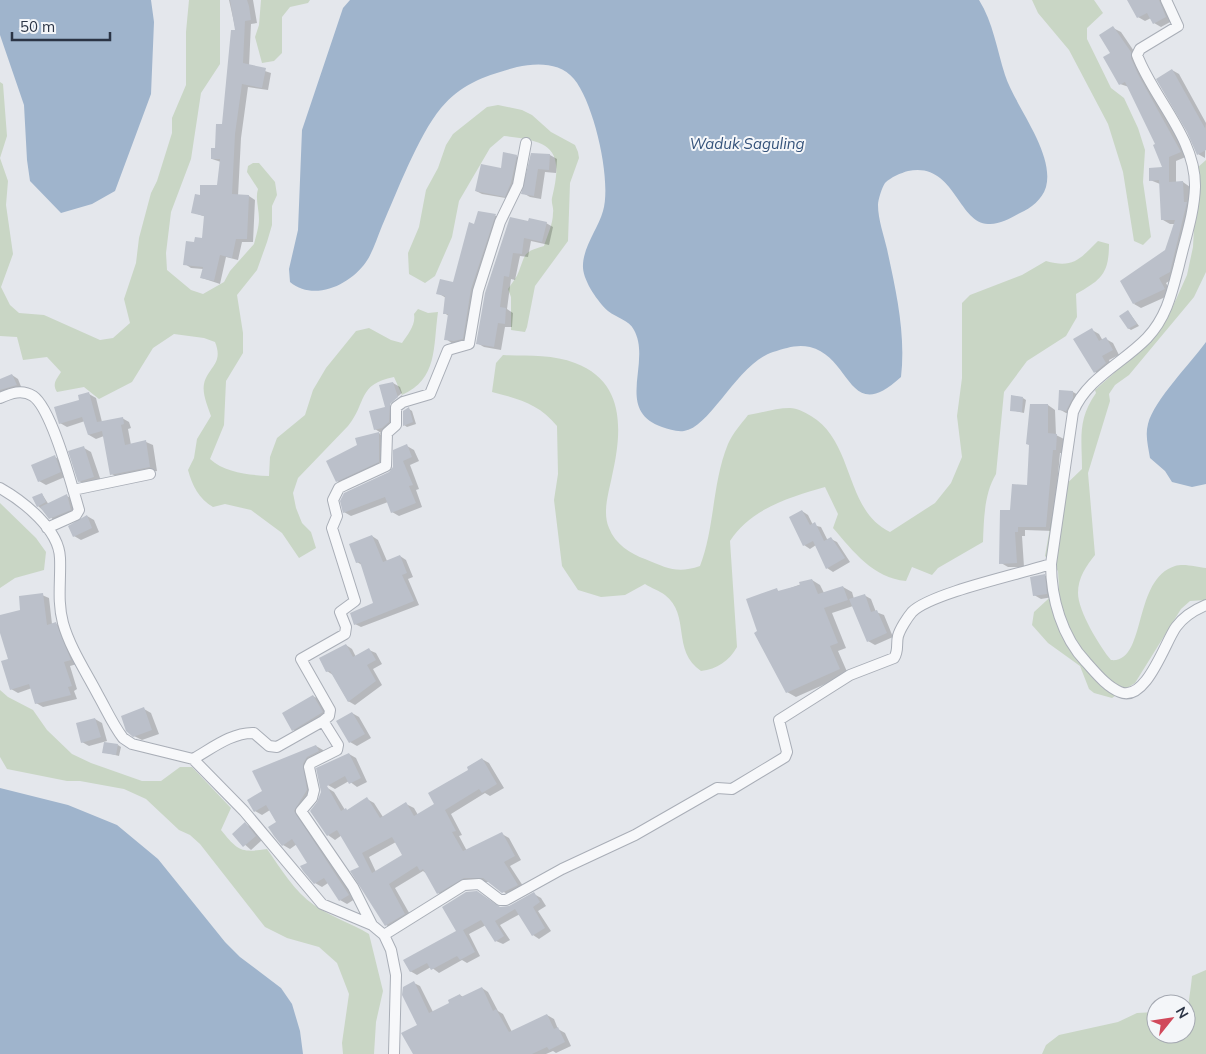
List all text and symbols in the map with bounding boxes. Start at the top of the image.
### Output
scale bar [12,10,110,42]
text: 50 m [20,17,55,36]
water label: Waduk Saguling [689,134,805,153]
north arrow [1146,994,1196,1044]
text: N [1172,1003,1193,1022]

